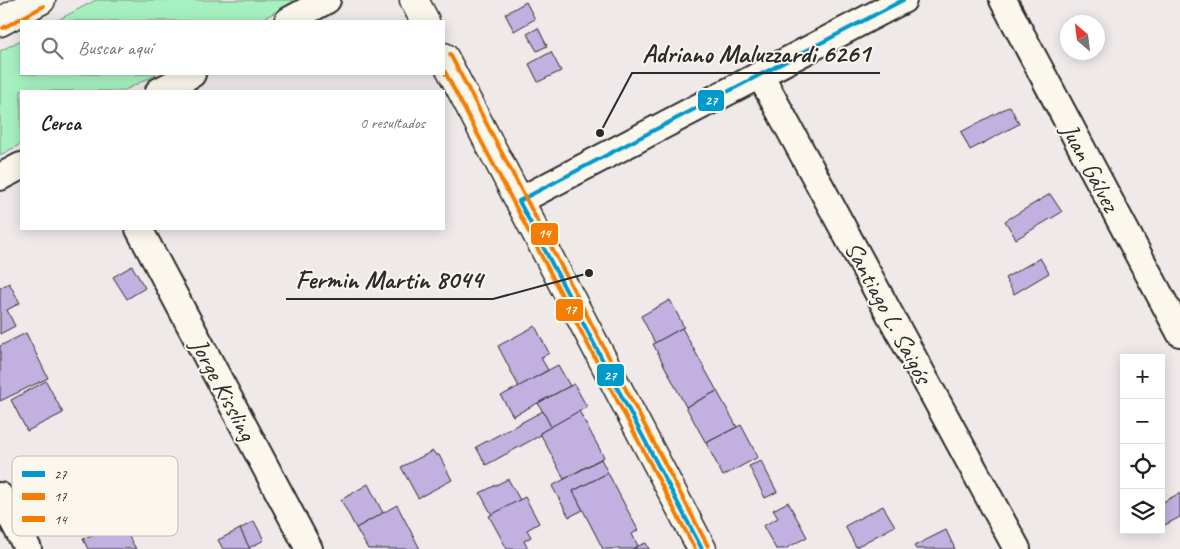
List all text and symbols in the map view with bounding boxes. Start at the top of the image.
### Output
north arrow [1060,15,1105,60]
search box [20,20,445,75]
callout: Adriano Maluzzardi 6261 [632,32,880,73]
icon: search [38,34,66,62]
text: Buscar aquí [78,36,152,60]
text: Adriano Maluzzardi 6261 [642,37,873,70]
line badge: 27 [697,89,725,112]
text: 27 [705,92,719,109]
text: Cerca [40,110,81,136]
text: 0 resultados [360,113,425,133]
street label: Juan Gálvez [1053,117,1128,219]
line badge: 14 [530,222,559,246]
text: 14 [538,225,552,242]
street label: Santiago L. Saigós [837,236,940,391]
callout: Fermin Martin 8044 [286,258,493,299]
text: Fermin Martin 8044 [296,263,486,296]
line badge: 17 [555,298,584,322]
text: 17 [564,301,578,318]
street label: Jorge Kissling [182,332,264,447]
map controls [1120,354,1165,534]
button: + [1120,354,1165,399]
line badge: 27 [596,363,625,387]
text: 27 [604,367,618,384]
button: − [1120,399,1165,444]
button: locate [1120,444,1165,489]
legend [12,456,178,536]
text: 27 [54,466,67,483]
text: 17 [54,488,67,505]
button: layers [1120,489,1165,534]
text: 14 [54,511,68,528]

